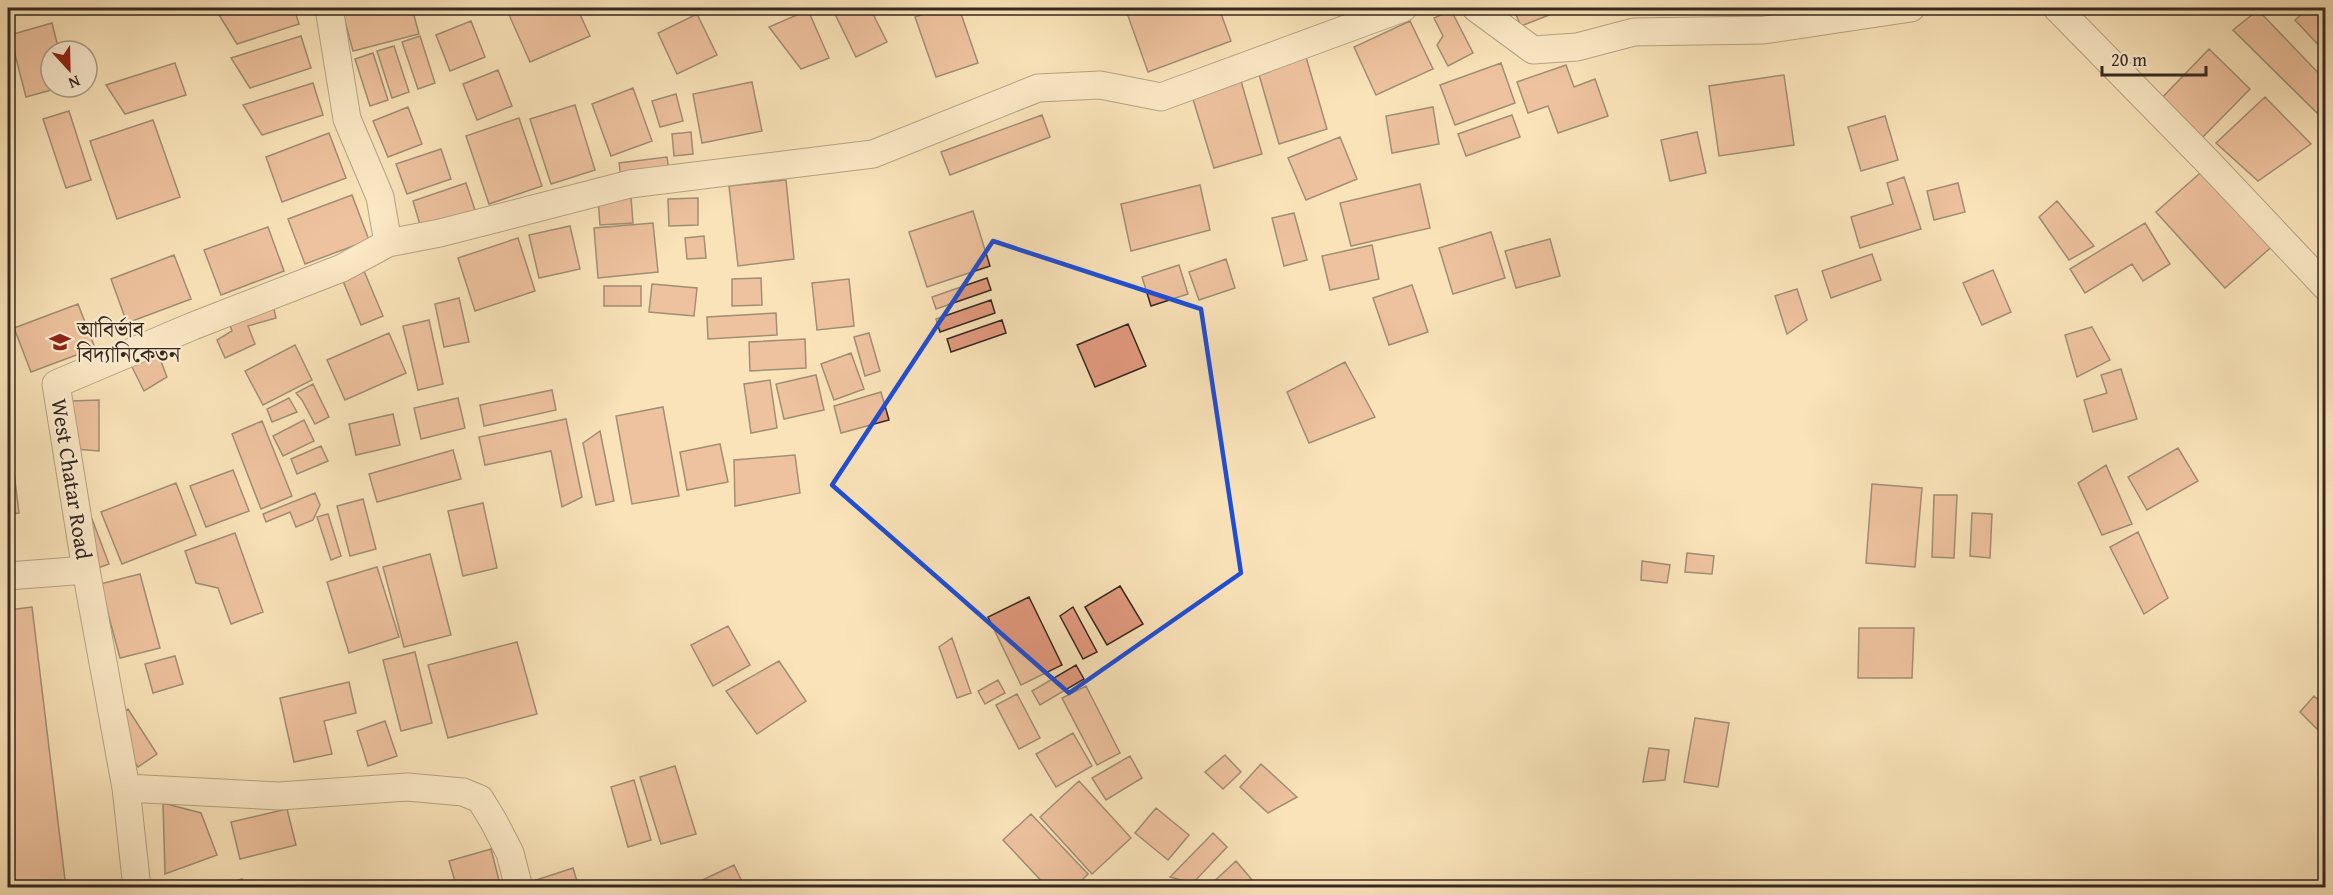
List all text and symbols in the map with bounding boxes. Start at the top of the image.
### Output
north arrow [39,39,99,99]
scale bar [2102,39,2206,77]
text: 20 m [2111,46,2147,73]
text: N [65,70,84,96]
place label: আবির্ভাব বিদ্যানিকেতন [76,313,182,370]
school or university icon: আবির্ভাব বিদ্যানিকেতন [48,330,72,354]
street label: West Chatar Road [44,396,101,562]

